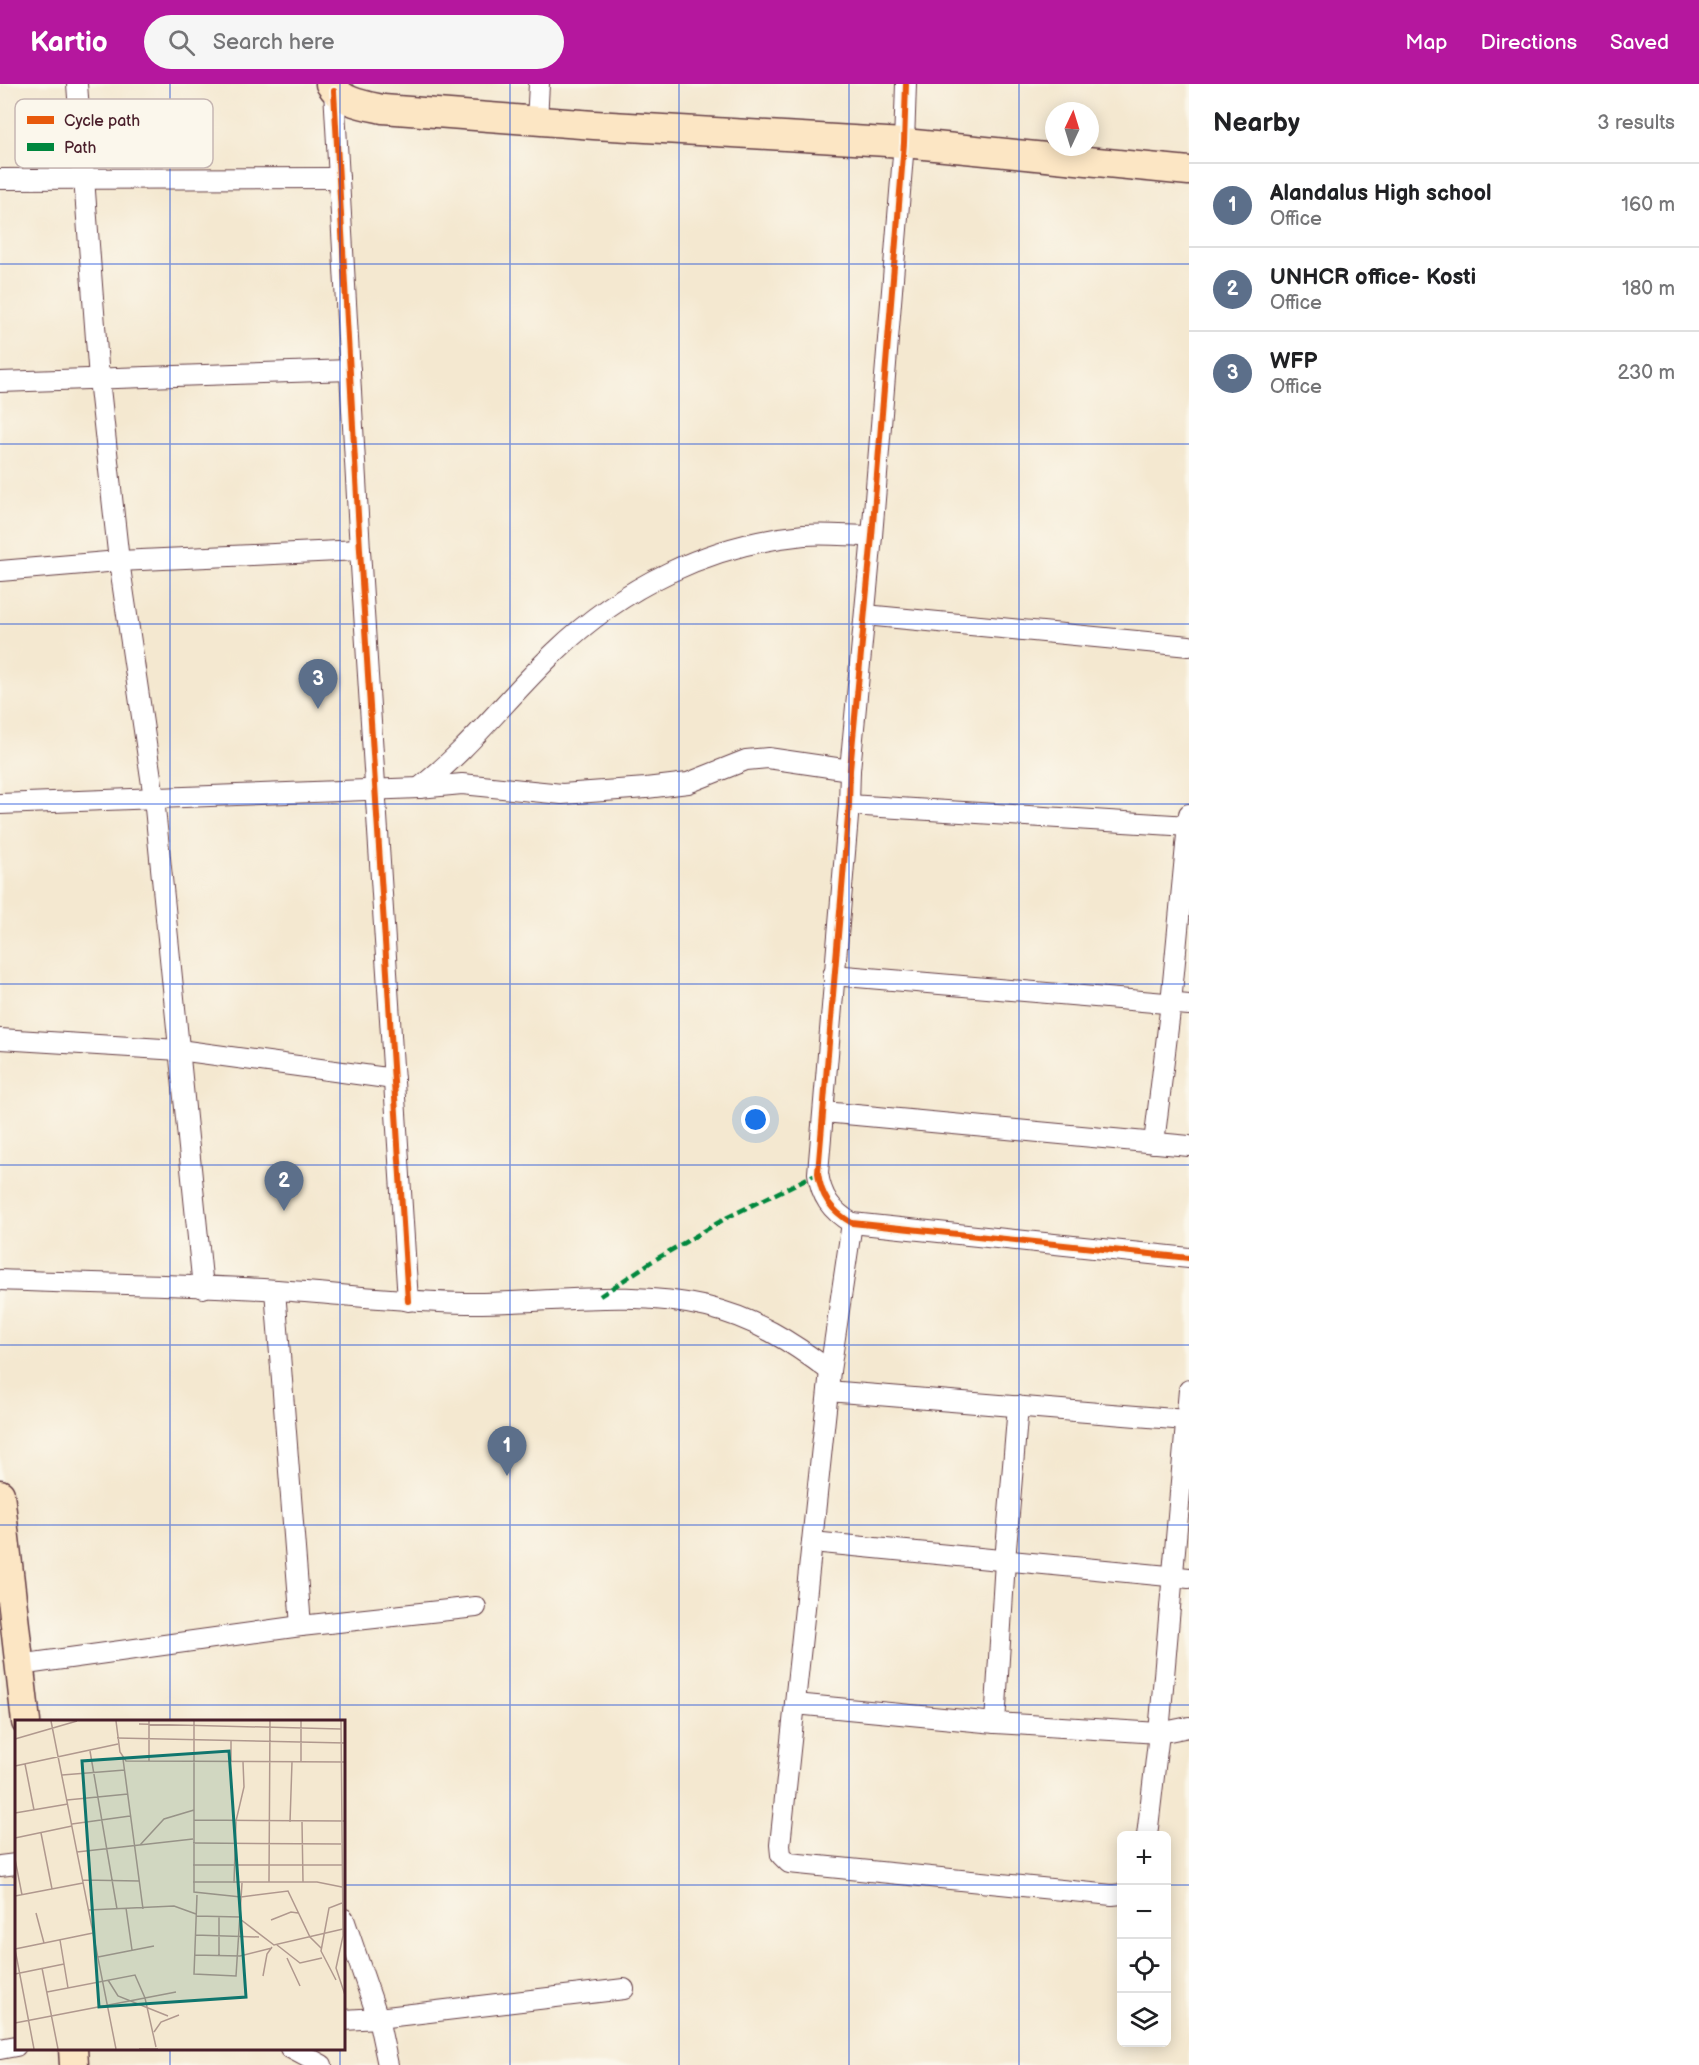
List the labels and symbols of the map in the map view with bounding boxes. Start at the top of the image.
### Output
legend [15,99,213,168]
north arrow [1045,102,1099,156]
text: Cycle path [64,112,140,131]
text: Path [64,139,96,158]
pin: 3 [298,660,338,709]
your location [741,1105,770,1134]
pin: 2 [264,1162,304,1211]
pin: 1 [488,1426,526,1476]
inset map [15,1720,345,2050]

